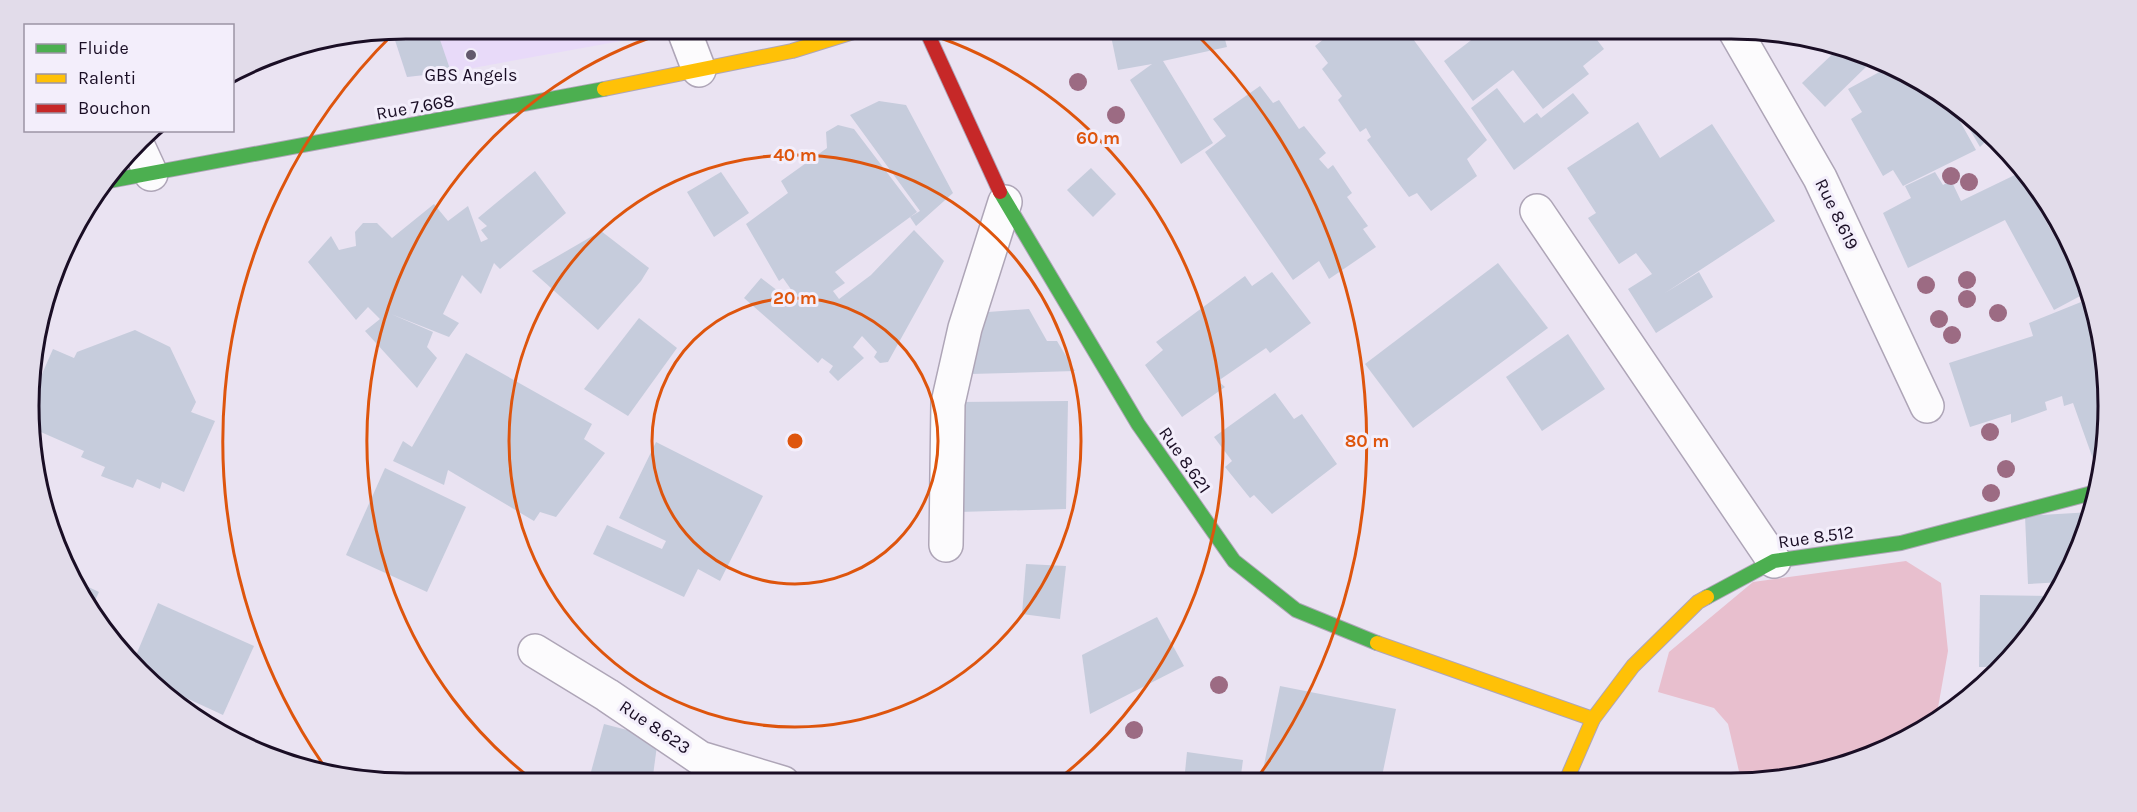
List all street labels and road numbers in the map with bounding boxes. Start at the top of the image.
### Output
street label: Rue 7.668 [374,89,456,125]
street label: Rue 8.619 [1810,175,1864,253]
street label: Rue 8.621 [1154,422,1216,498]
street label: Rue 8.512 [1777,521,1855,553]
street label: Rue 8.623 [615,695,695,759]

